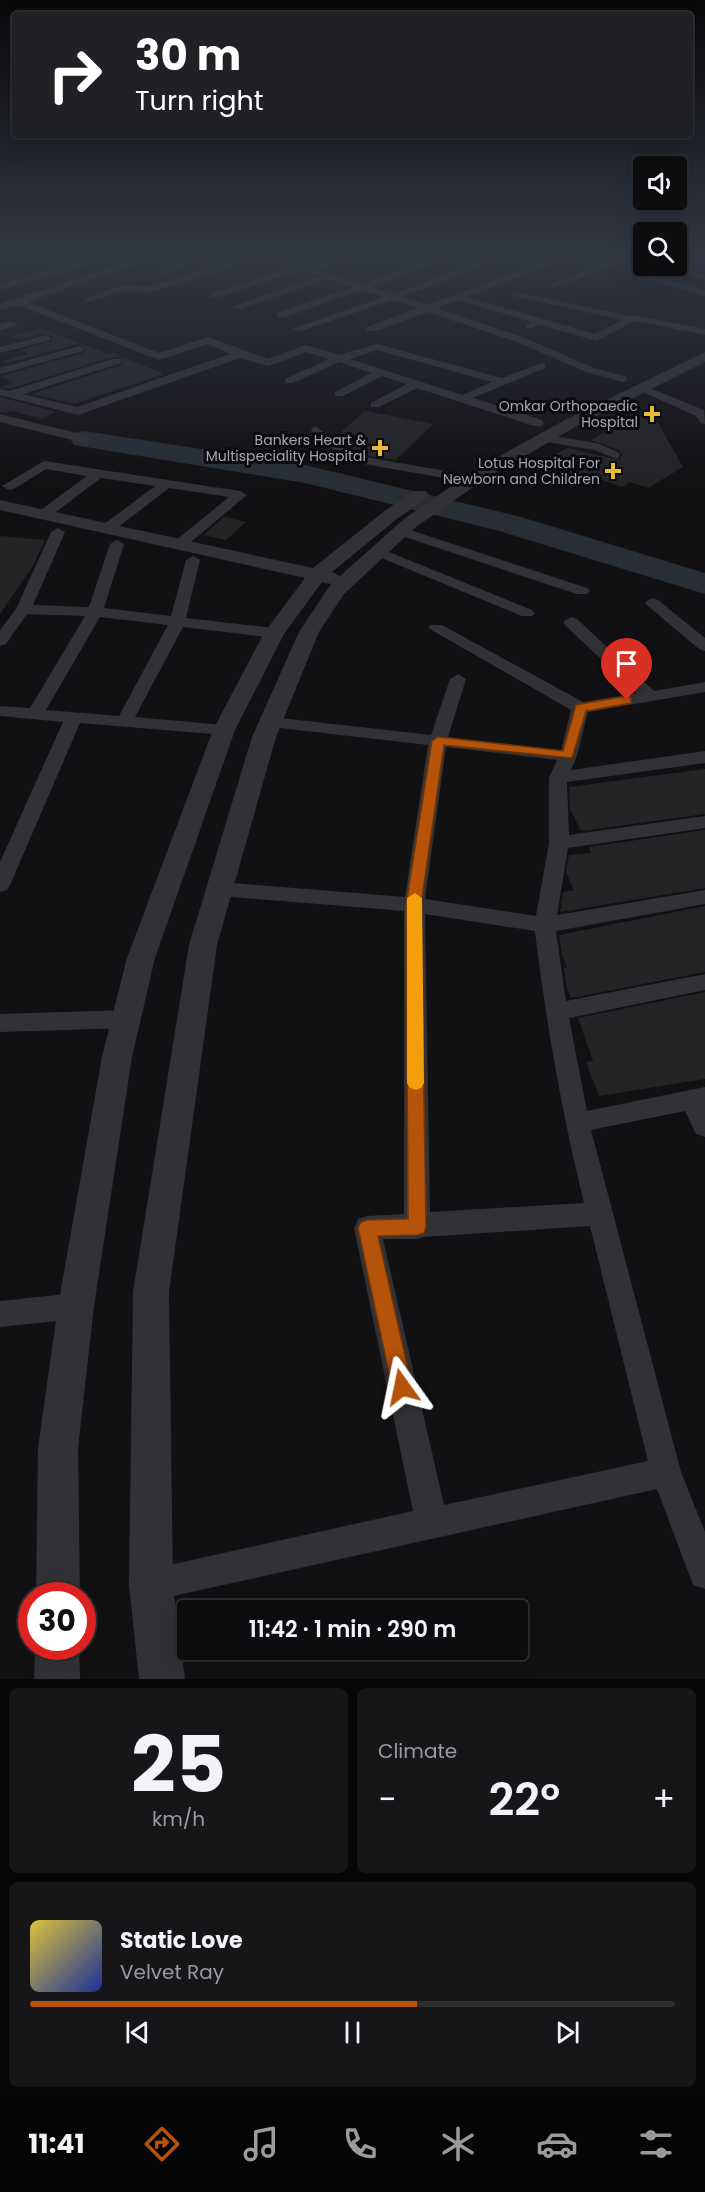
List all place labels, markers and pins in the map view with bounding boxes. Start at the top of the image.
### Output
place label: Omkar Orthopaedic Hospital [499,396,638,432]
marker: Omkar Orthopaedic Hospital [643,405,661,423]
place label: Bankers Heart & Multispeciality Hospital [206,430,367,466]
marker: Bankers Heart & Multispeciality Hospital [371,439,389,457]
place label: Lotus Hospital For Newborn and Children [443,453,600,489]
marker: Lotus Hospital For Newborn and Children [604,462,622,480]
pin [601,638,652,700]

